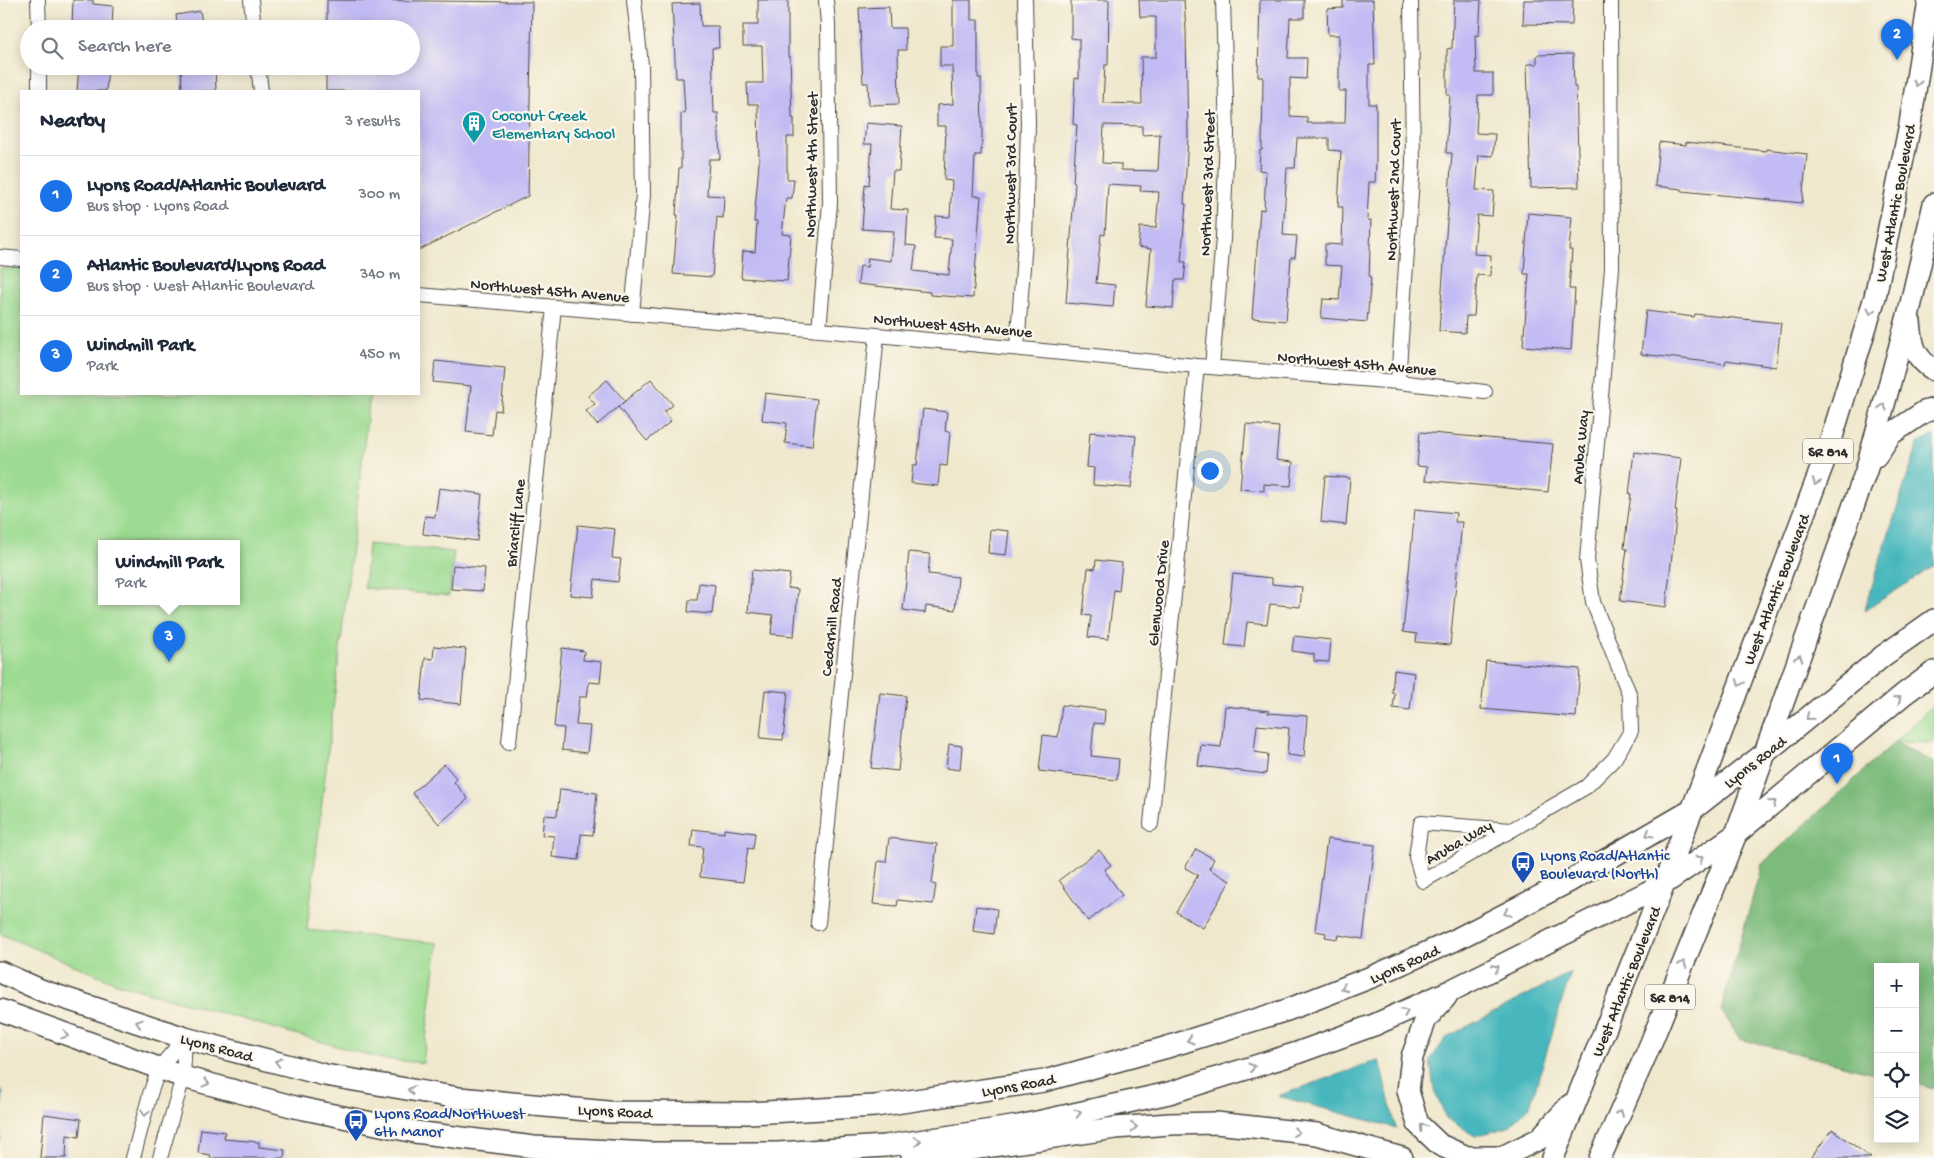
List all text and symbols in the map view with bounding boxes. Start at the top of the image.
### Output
pin: 2 [1881,19,1913,60]
search box [20,20,420,75]
icon: search [38,34,66,62]
text: Search here [78,36,172,59]
one-way arrow [1912,78,1922,87]
street label: Northwest 4th Street [803,91,824,238]
street label: Northwest 3rd Court [1002,102,1023,244]
place label: Coconut Creek Elementary School [492,108,615,145]
street label: Northwest 3rd Street [1197,108,1222,257]
text: Nearby [40,110,105,135]
building icon: Coconut Creek Elementary School [461,110,487,144]
text: 3 results [345,113,400,132]
street label: Northwest 2nd Court [1384,118,1408,261]
street label: West Atlantic Boulevard [1873,122,1922,284]
text: Lyons Road/Atlantic Boulevard [87,175,325,198]
text: 1 [53,186,59,205]
text: 300 m [358,186,400,205]
text: Bus stop · Lyons Road [87,198,228,217]
text: Atlantic Boulevard/Lyons Road [87,255,325,278]
text: 2 [52,266,60,285]
text: 340 m [360,266,400,285]
street label: Northwest 45th Avenue [469,276,631,309]
text: Bus stop · West Atlantic Boulevard [87,278,314,297]
one-way arrow [1866,306,1876,314]
street label: Northwest 45th Avenue [872,311,1034,344]
text: Windmill Park [87,335,194,358]
text: 3 [52,346,60,365]
text: 450 m [360,346,400,365]
street label: Northwest 45th Avenue [1276,349,1438,382]
text: Park [87,358,118,377]
one-way arrow [1878,404,1888,412]
street label: Aruba Way [1570,409,1595,485]
road number: SR 814 [1803,438,1853,464]
your location [1197,458,1223,484]
one-way arrow [1812,477,1822,486]
street label: Briarcliff Lane [503,478,532,569]
street label: West Atlantic Boulevard [1741,511,1816,668]
street label: Glenwood Drive [1145,539,1176,647]
popup [98,540,240,605]
text: Windmill Park [115,552,223,575]
text: Park [115,575,146,594]
street label: Cedarhill Road [819,576,848,677]
pin: 3 [153,621,185,662]
one-way arrow [1793,654,1803,662]
one-way arrow [1736,678,1746,687]
one-way arrow [1893,696,1902,705]
one-way arrow [1806,711,1815,719]
street label: Lyons Road [1721,732,1793,794]
pin: 1 [1821,743,1853,784]
one-way arrow [1768,800,1777,809]
street label: Aruba Way [1423,817,1497,871]
one-way arrow [1646,828,1655,838]
place label: Lyons Road/Atlantic Boulevard (North) [1539,848,1670,885]
bus stop icon: Lyons Road/Atlantic Boulevard (North) [1510,850,1536,884]
one-way arrow [1694,856,1704,865]
street label: West Atlantic Boulevard [1589,903,1668,1060]
one-way arrow [1504,907,1513,917]
street label: Lyons Road [1368,942,1445,990]
one-way arrow [1677,960,1687,969]
map controls [1874,963,1919,1143]
button: + [1874,963,1919,1008]
one-way arrow [1490,964,1499,974]
one-way arrow [1340,982,1349,992]
road number: SR 814 [1645,984,1695,1010]
one-way arrow [1400,1007,1409,1018]
button: − [1874,1008,1919,1053]
one-way arrow [135,1018,143,1028]
one-way arrow [60,1029,69,1039]
street label: Lyons Road [178,1031,256,1069]
one-way arrow [1186,1034,1195,1044]
button: locate [1874,1053,1919,1098]
one-way arrow [274,1058,282,1068]
one-way arrow [1247,1063,1256,1073]
street label: Lyons Road [980,1071,1058,1103]
one-way arrow [201,1077,210,1088]
one-way arrow [407,1085,416,1095]
button: layers [1874,1098,1919,1143]
street label: Lyons Road [577,1102,654,1125]
place label: Lyons Road/Northwest 6th Manor [374,1106,526,1143]
one-way arrow [140,1108,151,1117]
bus stop icon: Lyons Road/Northwest 6th Manor [343,1108,369,1142]
one-way arrow [1074,1108,1083,1119]
one-way arrow [1614,1109,1624,1118]
one-way arrow [1130,1121,1138,1132]
one-way arrow [1419,1124,1428,1133]
one-way arrow [1292,1126,1300,1137]
one-way arrow [914,1136,922,1147]

